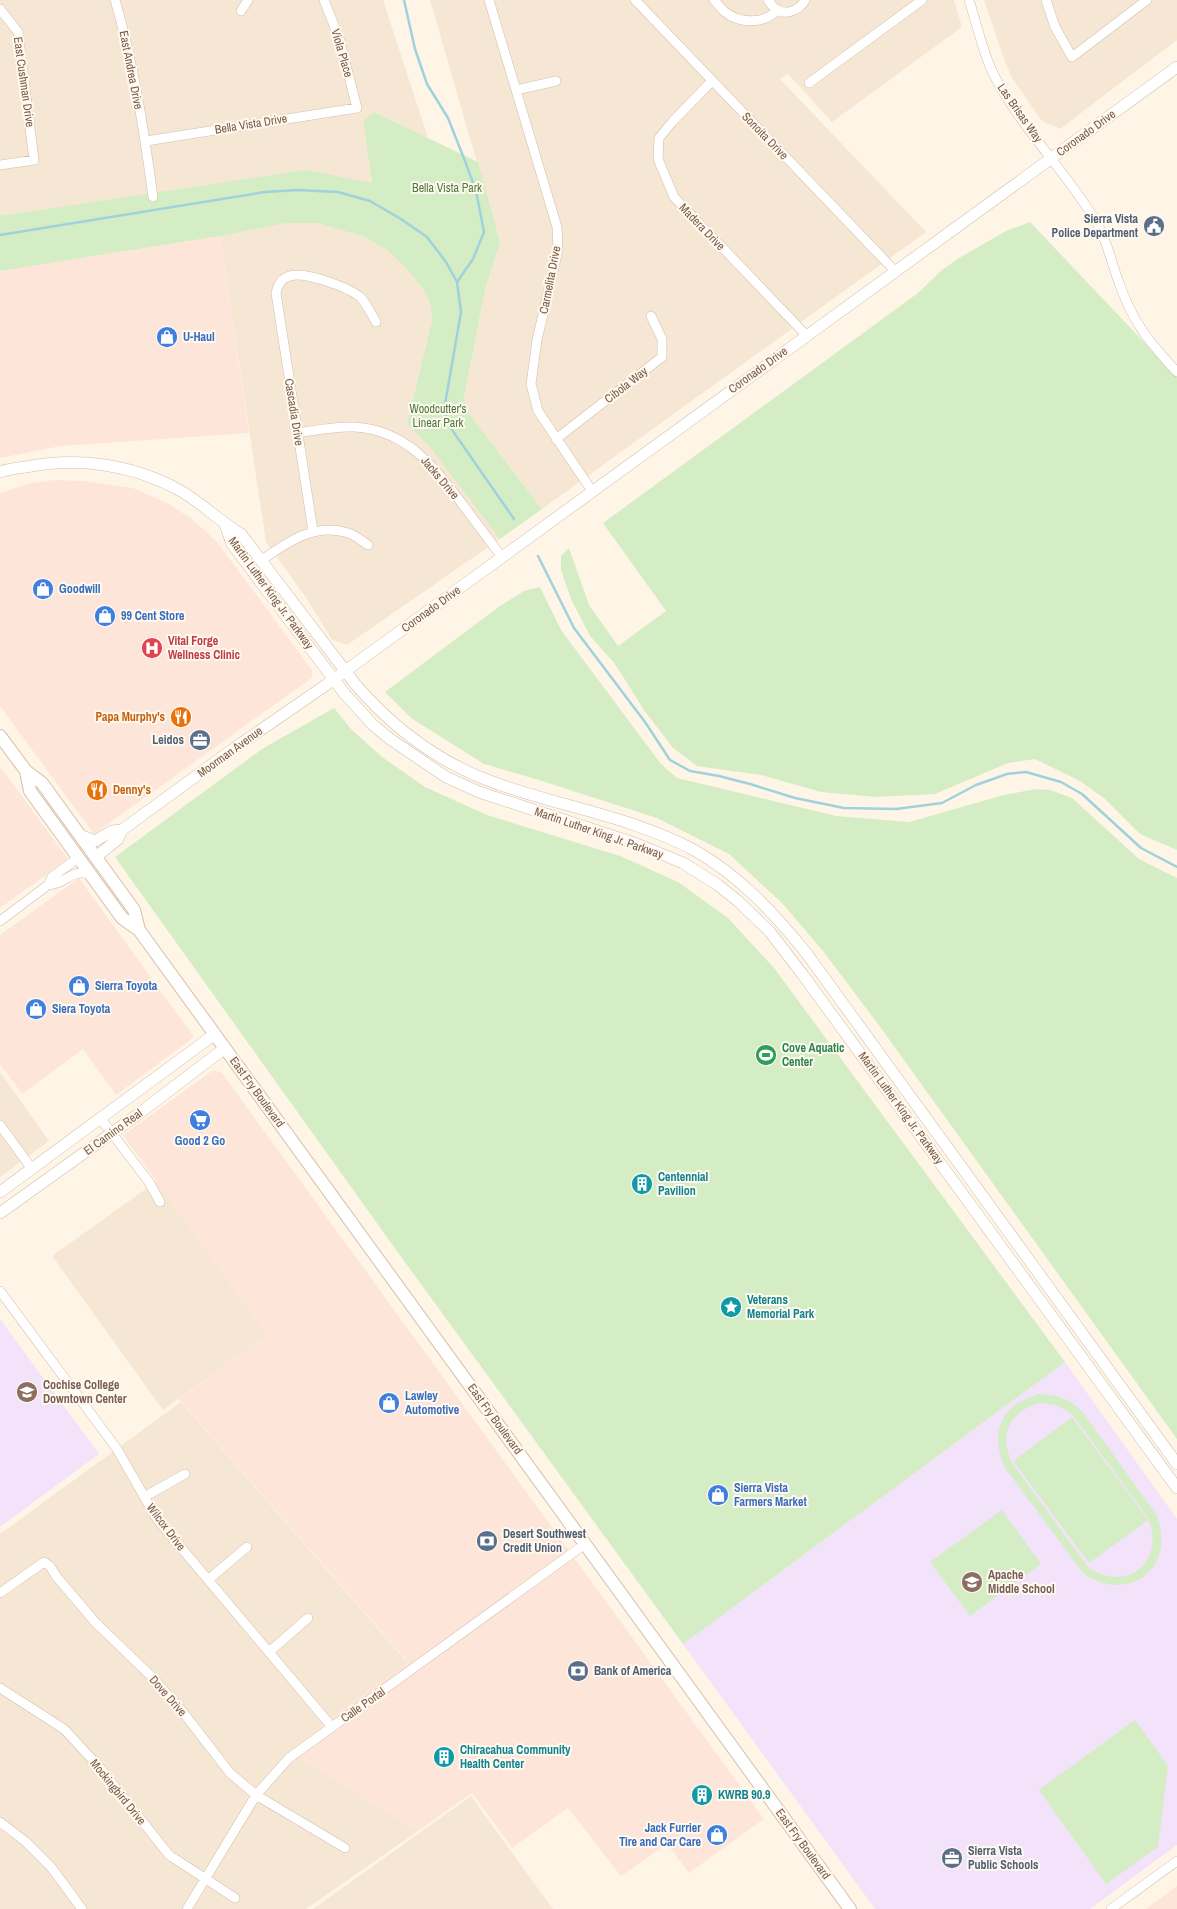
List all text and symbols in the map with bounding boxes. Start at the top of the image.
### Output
street label: Viola Place [327,27,357,79]
street label: East Andrea Drive [116,29,146,111]
street label: East Cushman Drive [10,36,38,128]
street label: Las Brisas Way [994,80,1046,146]
street label: Coronado Drive [1053,106,1119,160]
street label: Sonoita Drive [738,109,792,163]
street label: Bella Vista Drive [214,110,288,138]
park label: Bella Vista Park [412,180,482,196]
street label: Madera Drive [676,200,728,254]
place label: Sierra Vista Police Department [1052,211,1139,241]
public building icon: Sierra Vista Police Department [1142,214,1166,238]
street label: Carmelita Drive [536,245,564,315]
shop icon: U-Haul [155,325,179,349]
place label: U-Haul [183,329,215,345]
street label: Coronado Drive [725,343,791,397]
street label: Cibola Way [601,363,651,407]
street label: Cascadia Drive [281,377,307,447]
park label: Woodcutter's Linear Park [410,401,467,431]
street label: Jacks Drive [417,453,463,503]
street label: Martin Luther King Jr. Parkway [225,534,317,652]
shop icon: Goodwill [31,577,55,601]
place label: Goodwill [59,581,101,597]
street label: Coronado Drive [398,582,464,636]
shop icon: 99 Cent Store [93,604,117,628]
place label: 99 Cent Store [121,608,185,624]
place label: Vital Forge Wellness Clinic [168,633,241,663]
hospital icon: Vital Forge Wellness Clinic [140,636,164,660]
restaurant icon: Papa Murphy's [169,705,193,729]
place label: Papa Murphy's [95,709,166,725]
street label: Moorman Avenue [194,723,266,781]
office icon: Leidos [188,728,212,752]
place label: Leidos [152,732,185,748]
restaurant icon: Denny's [85,778,109,802]
place label: Denny's [113,782,151,798]
street label: Martin Luther King Jr. Parkway [533,803,666,863]
shop icon: Sierra Toyota [67,974,91,998]
place label: Sierra Toyota [95,978,158,994]
shop icon: Siera Toyota [24,997,48,1021]
place label: Siera Toyota [52,1001,111,1017]
place label: Cove Aquatic Center [782,1040,845,1070]
sports icon: Cove Aquatic Center [754,1043,778,1067]
street label: Martin Luther King Jr. Parkway [855,1049,947,1167]
street label: East Fry Boulevard [226,1053,288,1131]
street label: El Camino Real [80,1105,146,1159]
supermarket icon: Good 2 Go [188,1108,212,1132]
place label: Good 2 Go [175,1133,225,1149]
place label: Centennial Pavilion [658,1169,709,1199]
building icon: Centennial Pavilion [630,1172,654,1196]
place label: Veterans Memorial Park [747,1292,815,1322]
place icon: Veterans Memorial Park [719,1295,743,1319]
place label: Cochise College Downtown Center [43,1377,127,1407]
school or university icon: Cochise College Downtown Center [15,1380,39,1404]
street label: East Fry Boulevard [464,1380,526,1458]
place label: Lawley Automotive [405,1388,460,1418]
shop icon: Lawley Automotive [377,1391,401,1415]
place label: Sierra Vista Farmers Market [734,1480,808,1510]
shop icon: Sierra Vista Farmers Market [706,1483,730,1507]
street label: Wilcox Drive [143,1500,189,1554]
place label: Desert Southwest Credit Union [503,1526,587,1556]
bank icon: Desert Southwest Credit Union [475,1529,499,1553]
place label: Apache Middle School [988,1567,1055,1597]
school or university icon: Apache Middle School [960,1570,984,1594]
bank icon: Bank of America [566,1659,590,1683]
place label: Bank of America [594,1663,672,1679]
street label: Dove Drive [146,1672,190,1720]
street label: Calle Portal [338,1684,388,1726]
place label: Chiracahua Community Health Center [460,1742,571,1772]
building icon: Chiracahua Community Health Center [432,1745,456,1769]
street label: Mockingbird Drive [86,1756,150,1828]
building icon: KWRB 90.9 [690,1783,714,1807]
place label: KWRB 90.9 [718,1787,771,1803]
street label: East Fry Boulevard [772,1805,834,1883]
place label: Jack Furrier Tire and Car Care [619,1820,702,1850]
shop icon: Jack Furrier Tire and Car Care [705,1823,729,1847]
place label: Sierra Vista Public Schools [968,1843,1039,1873]
office icon: Sierra Vista Public Schools [940,1846,964,1870]

